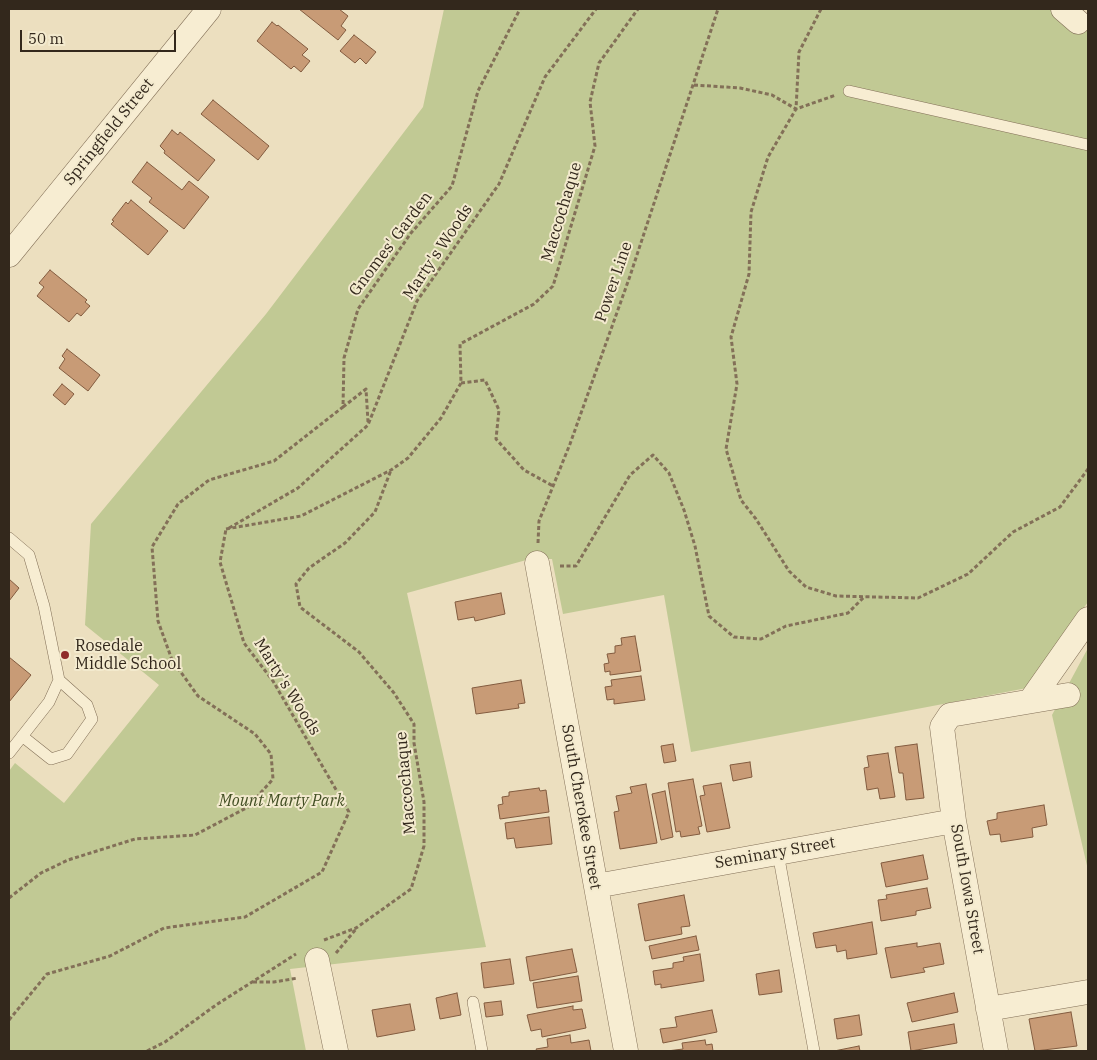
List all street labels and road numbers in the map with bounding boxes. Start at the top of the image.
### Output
street label: Springfield Street [60,75,158,189]
street label: Maccochaque [538,160,586,264]
street label: Gnomes' Garden [345,188,437,300]
street label: Marty's Woods [399,201,477,303]
street label: Power Line [591,239,637,325]
street label: Marty's Woods [250,635,324,739]
street label: South Cherokee Street [557,723,605,891]
street label: Maccochaque [392,731,420,835]
street label: South Iowa Street [946,822,988,956]
street label: Seminary Street [713,833,837,873]

